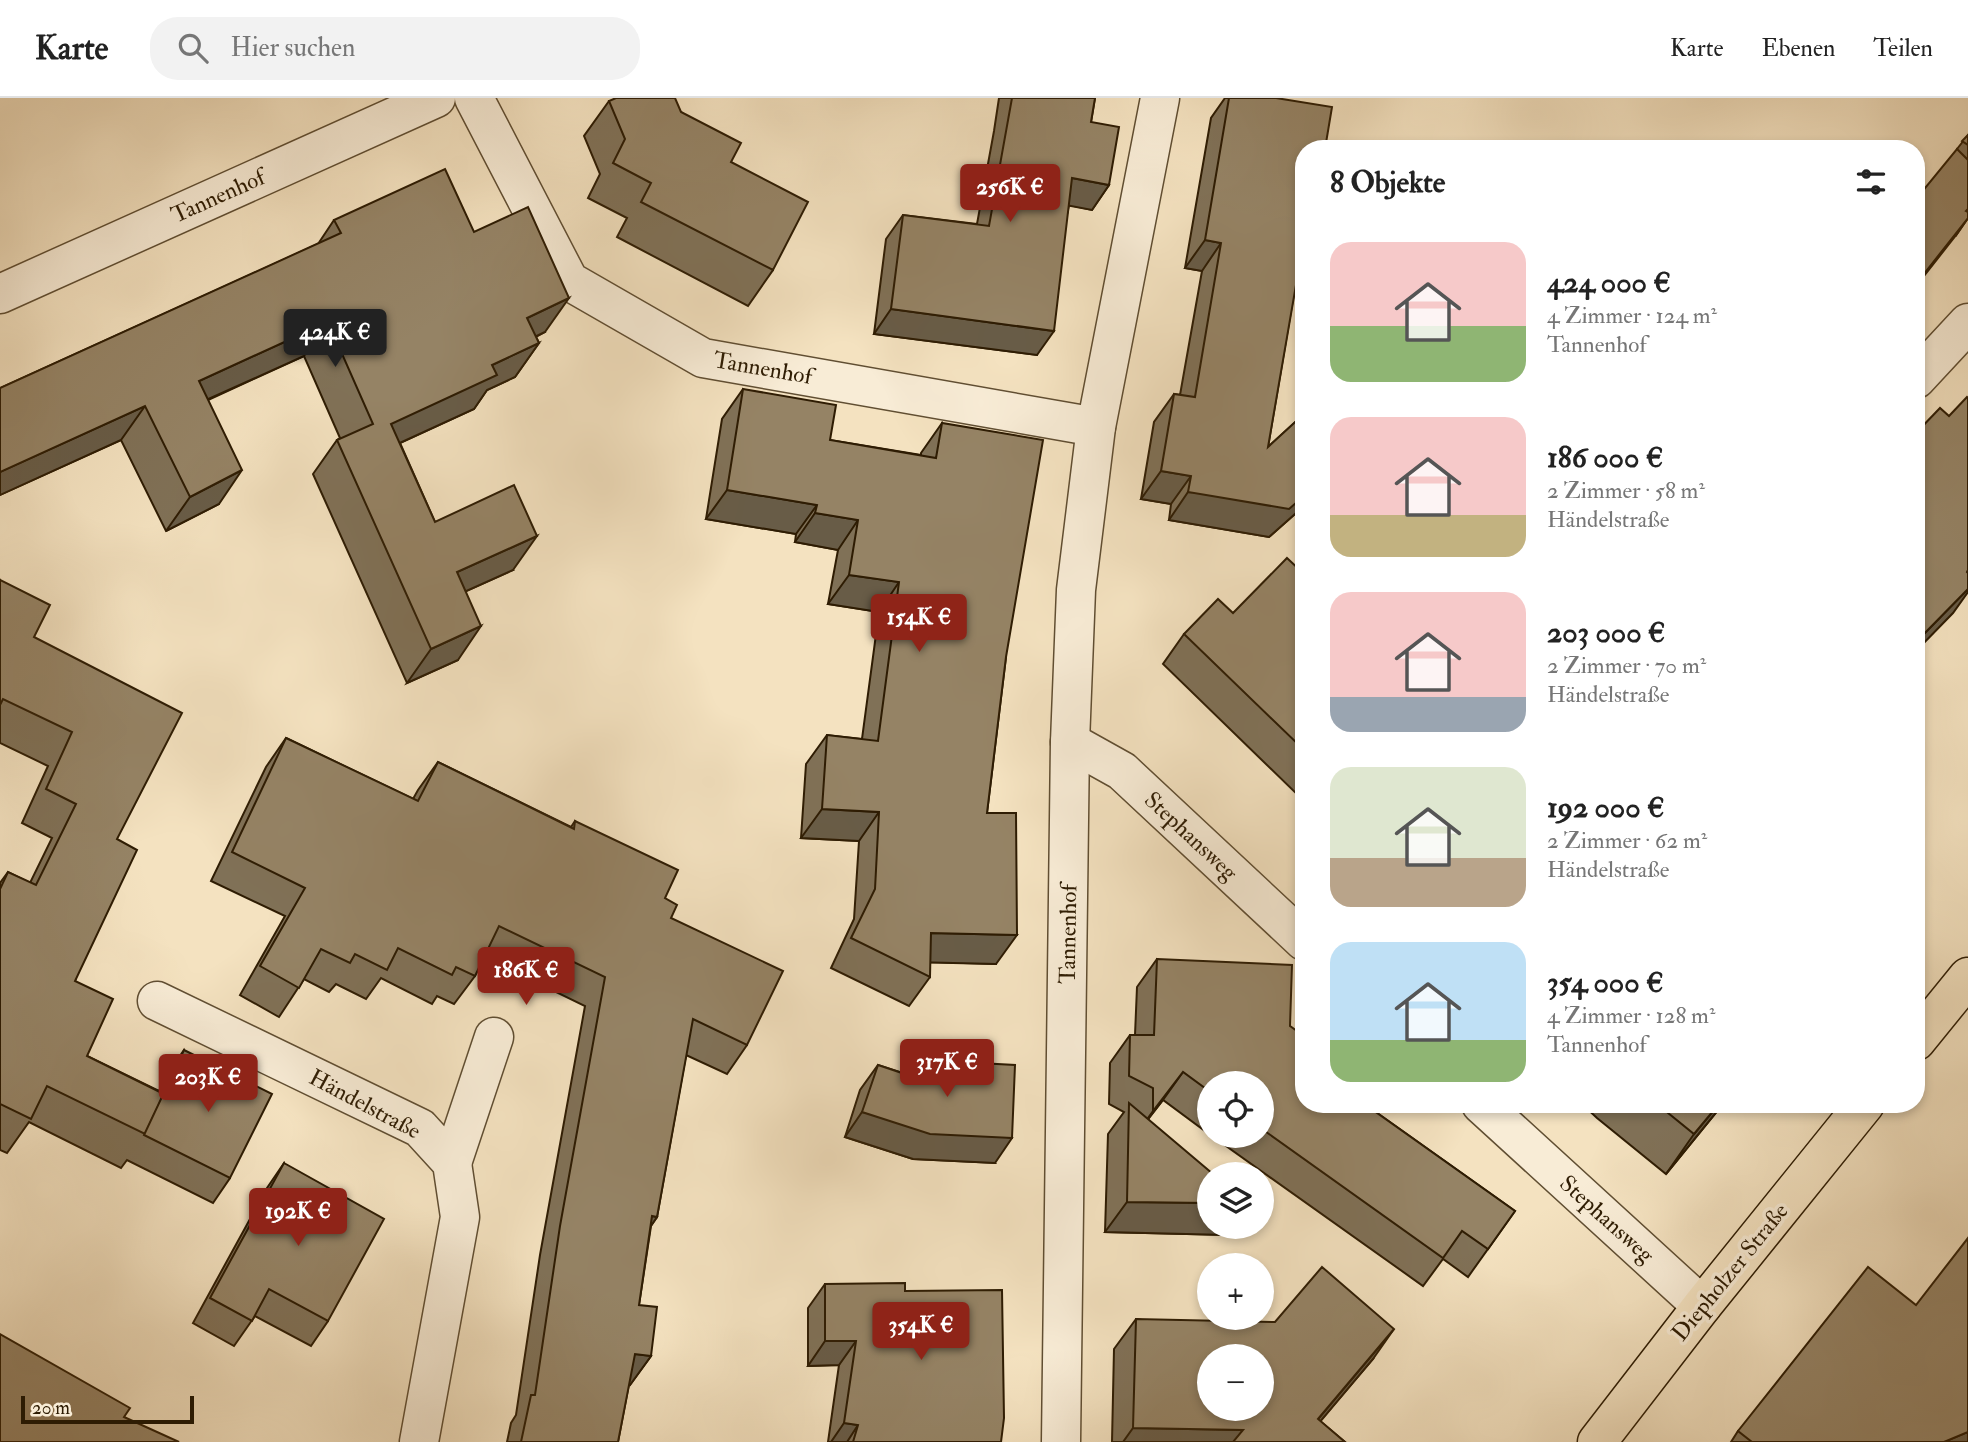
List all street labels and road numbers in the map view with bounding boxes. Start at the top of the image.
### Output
street label: Tannenhof [167,161,273,230]
street label: Tannenhof [711,345,818,392]
street label: Stephansweg [1137,785,1244,888]
street label: Tannenhof [1053,880,1083,984]
street label: Händelstraße [304,1062,426,1146]
street label: Stephansweg [1553,1169,1661,1270]
street label: Diepholzer Straße [1665,1197,1796,1348]

